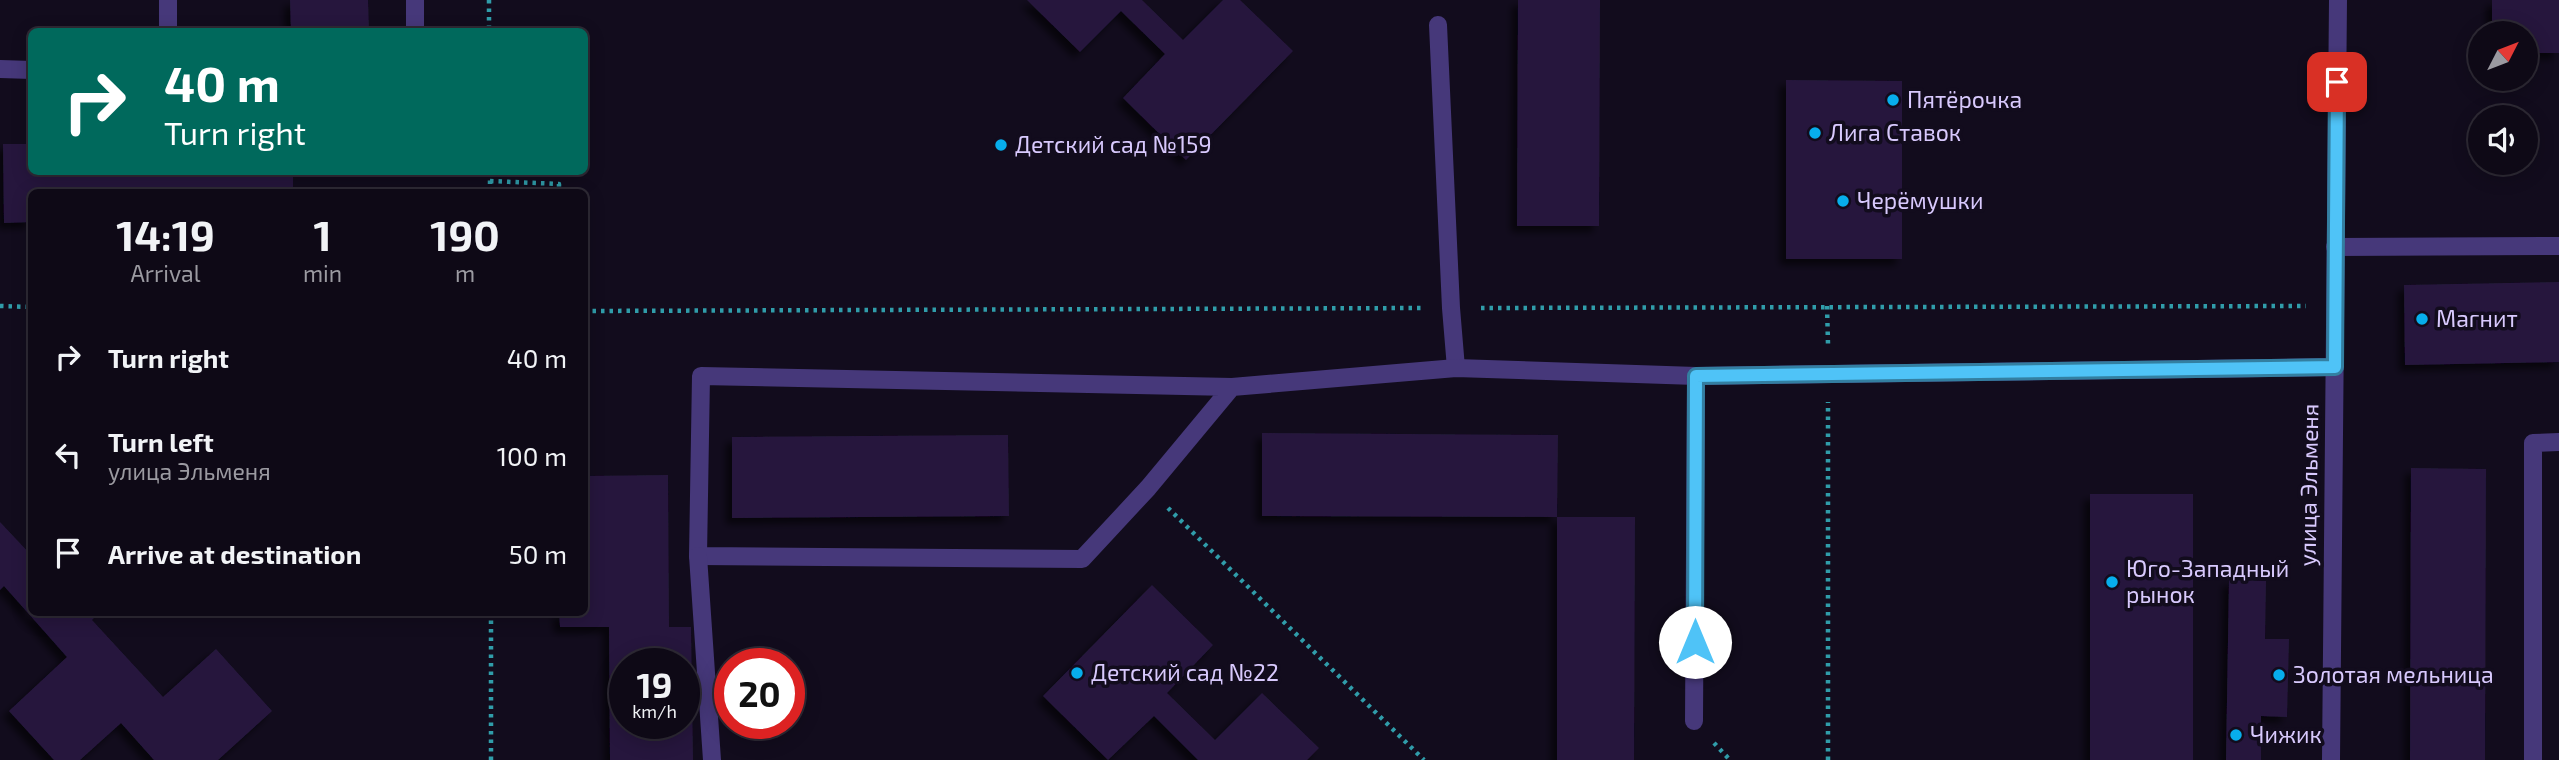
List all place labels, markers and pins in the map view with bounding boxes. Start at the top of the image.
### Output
pin [2307,52,2367,112]
place label: Пятёрочка [1907,85,2022,113]
marker: Пятёрочка [1885,92,1901,108]
place label: Лига Ставок [1829,118,1961,146]
marker: Лига Ставок [1807,125,1823,141]
place label: Детский сад №159 [1015,130,1212,158]
marker: Детский сад №159 [993,137,1009,153]
place label: Черёмушки [1857,186,1983,215]
marker: Черёмушки [1835,193,1851,209]
place label: Магнит [2436,304,2518,332]
marker: Магнит [2414,311,2430,327]
place label: Юго-Западный рынок [2126,554,2289,608]
marker: Юго-Западный рынок [2104,574,2120,590]
place label: Детский сад №22 [1091,658,1279,686]
place label: Золотая мельница [2293,660,2494,688]
marker: Детский сад №22 [1069,665,1085,681]
marker: Золотая мельница [2271,667,2287,683]
place label: Чижик [2250,720,2322,748]
marker: Чижик [2228,727,2244,743]

